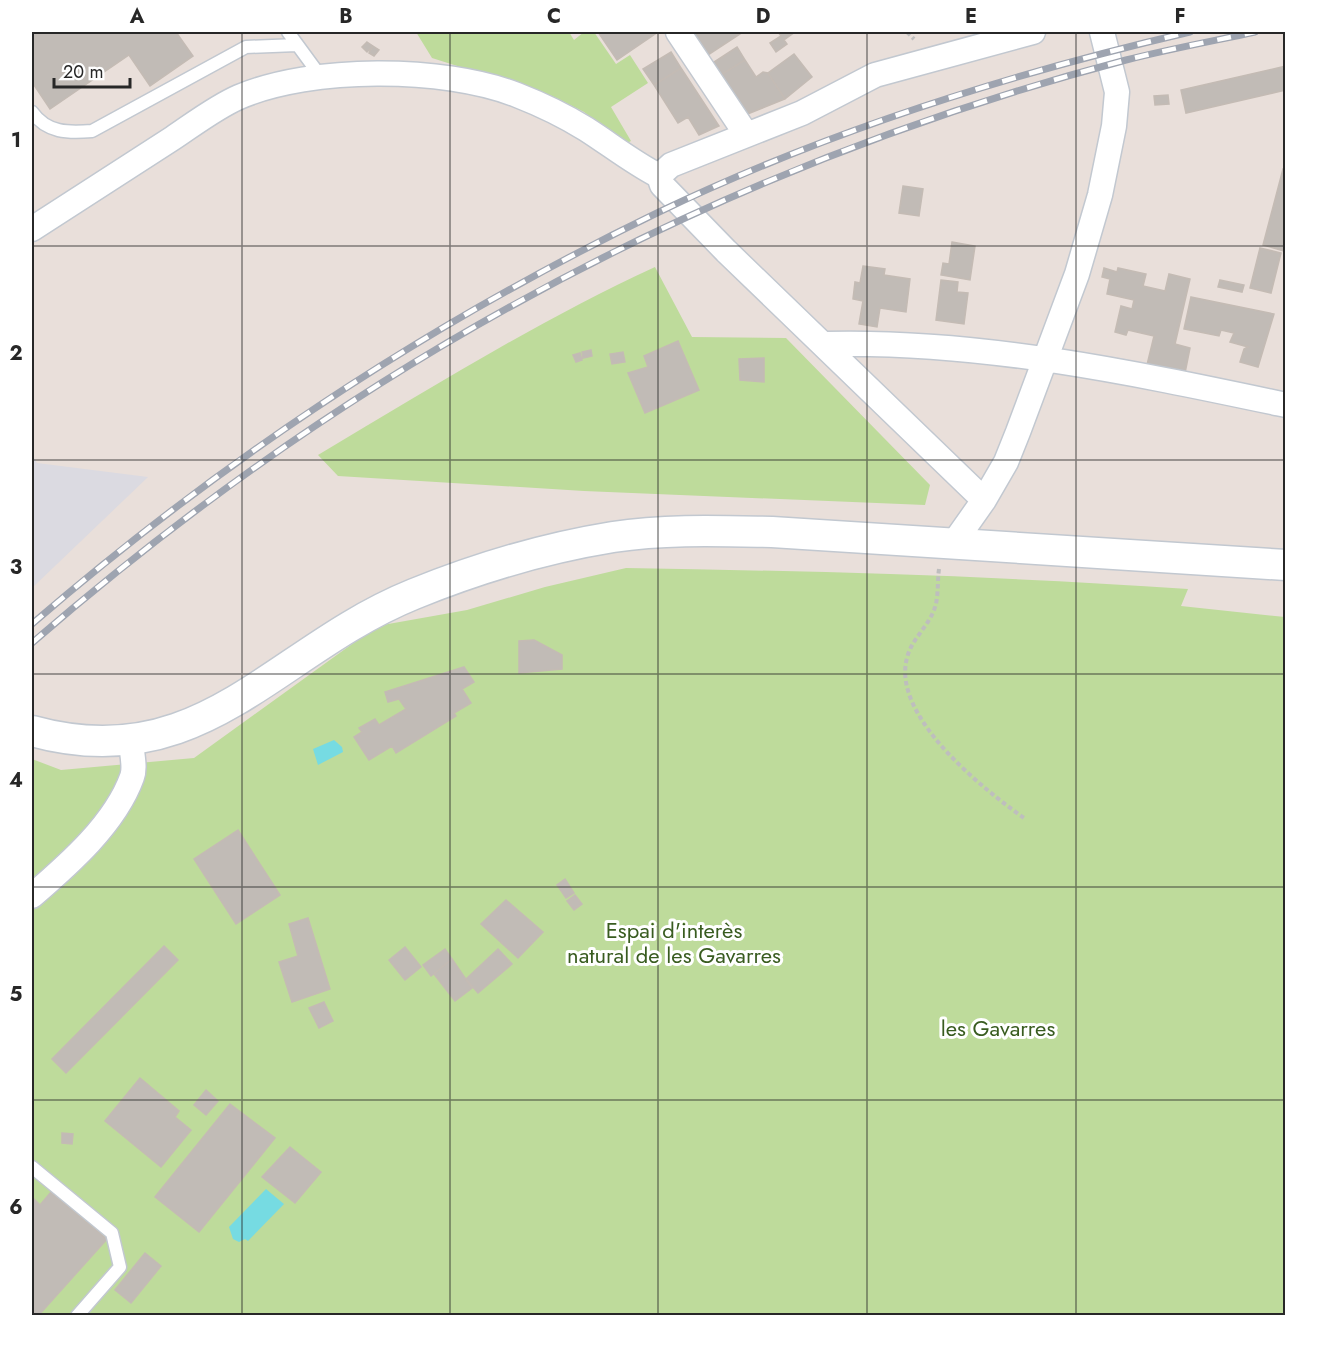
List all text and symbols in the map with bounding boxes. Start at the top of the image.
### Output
text: A [129,2,145,31]
text: B [339,2,353,31]
text: C [547,2,561,31]
text: D [756,2,770,31]
text: E [965,2,977,31]
text: F [1174,2,1186,31]
scale bar [54,51,130,89]
text: 20 m [63,59,103,85]
text: 1 [11,126,21,155]
text: 2 [9,339,23,368]
text: 3 [10,553,22,582]
text: 4 [9,766,23,795]
park label: Espai d'interès natural de les Gavarres [567,914,781,971]
text: 5 [10,980,23,1009]
park label: les Gavarres [941,1012,1055,1044]
text: 6 [9,1193,23,1222]

